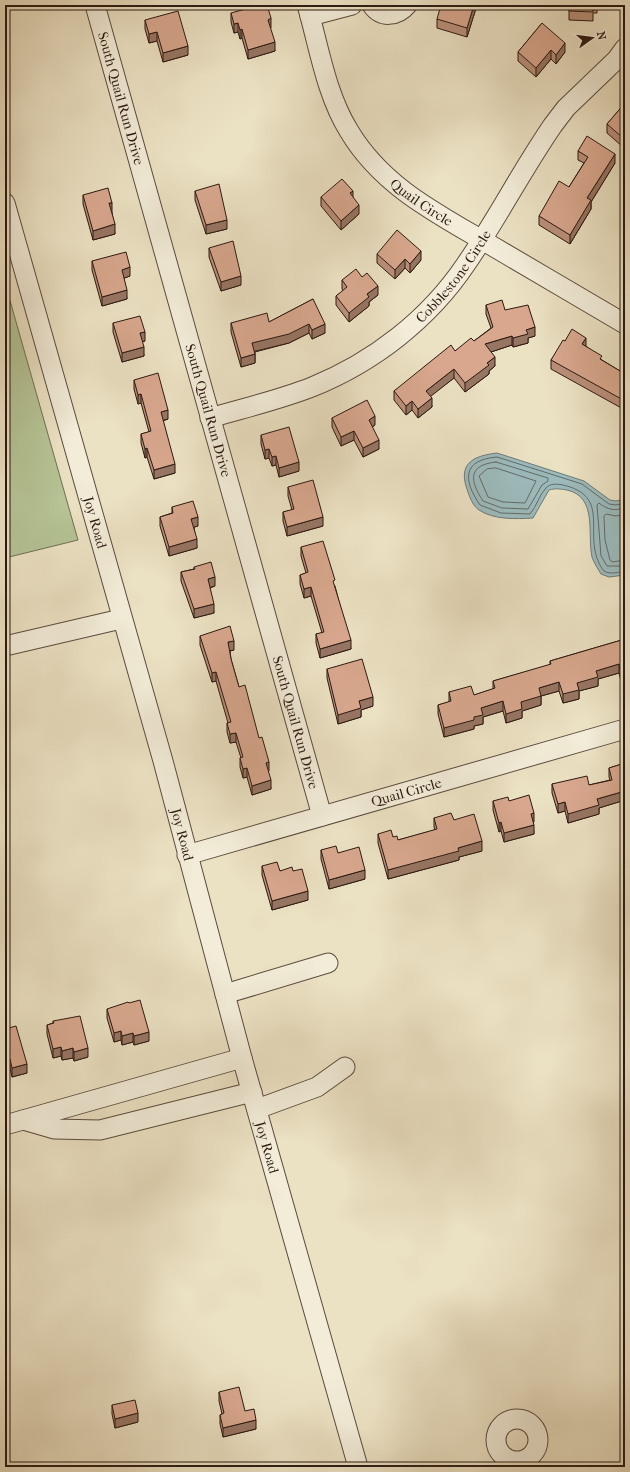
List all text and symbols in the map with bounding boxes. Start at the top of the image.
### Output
north arrow [572,18,612,58]
street label: South Quail Run Drive [94,30,148,167]
text: N [594,30,609,42]
street label: Quail Circle [387,175,456,230]
street label: Cobblestone Circle [412,227,494,326]
street label: South Quail Run Drive [182,342,235,479]
street label: Joy Road [80,494,111,551]
street label: South Quail Run Drive [269,654,323,791]
street label: Quail Circle [369,774,443,810]
street label: Joy Road [167,806,198,863]
street label: Joy Road [252,1118,283,1176]

